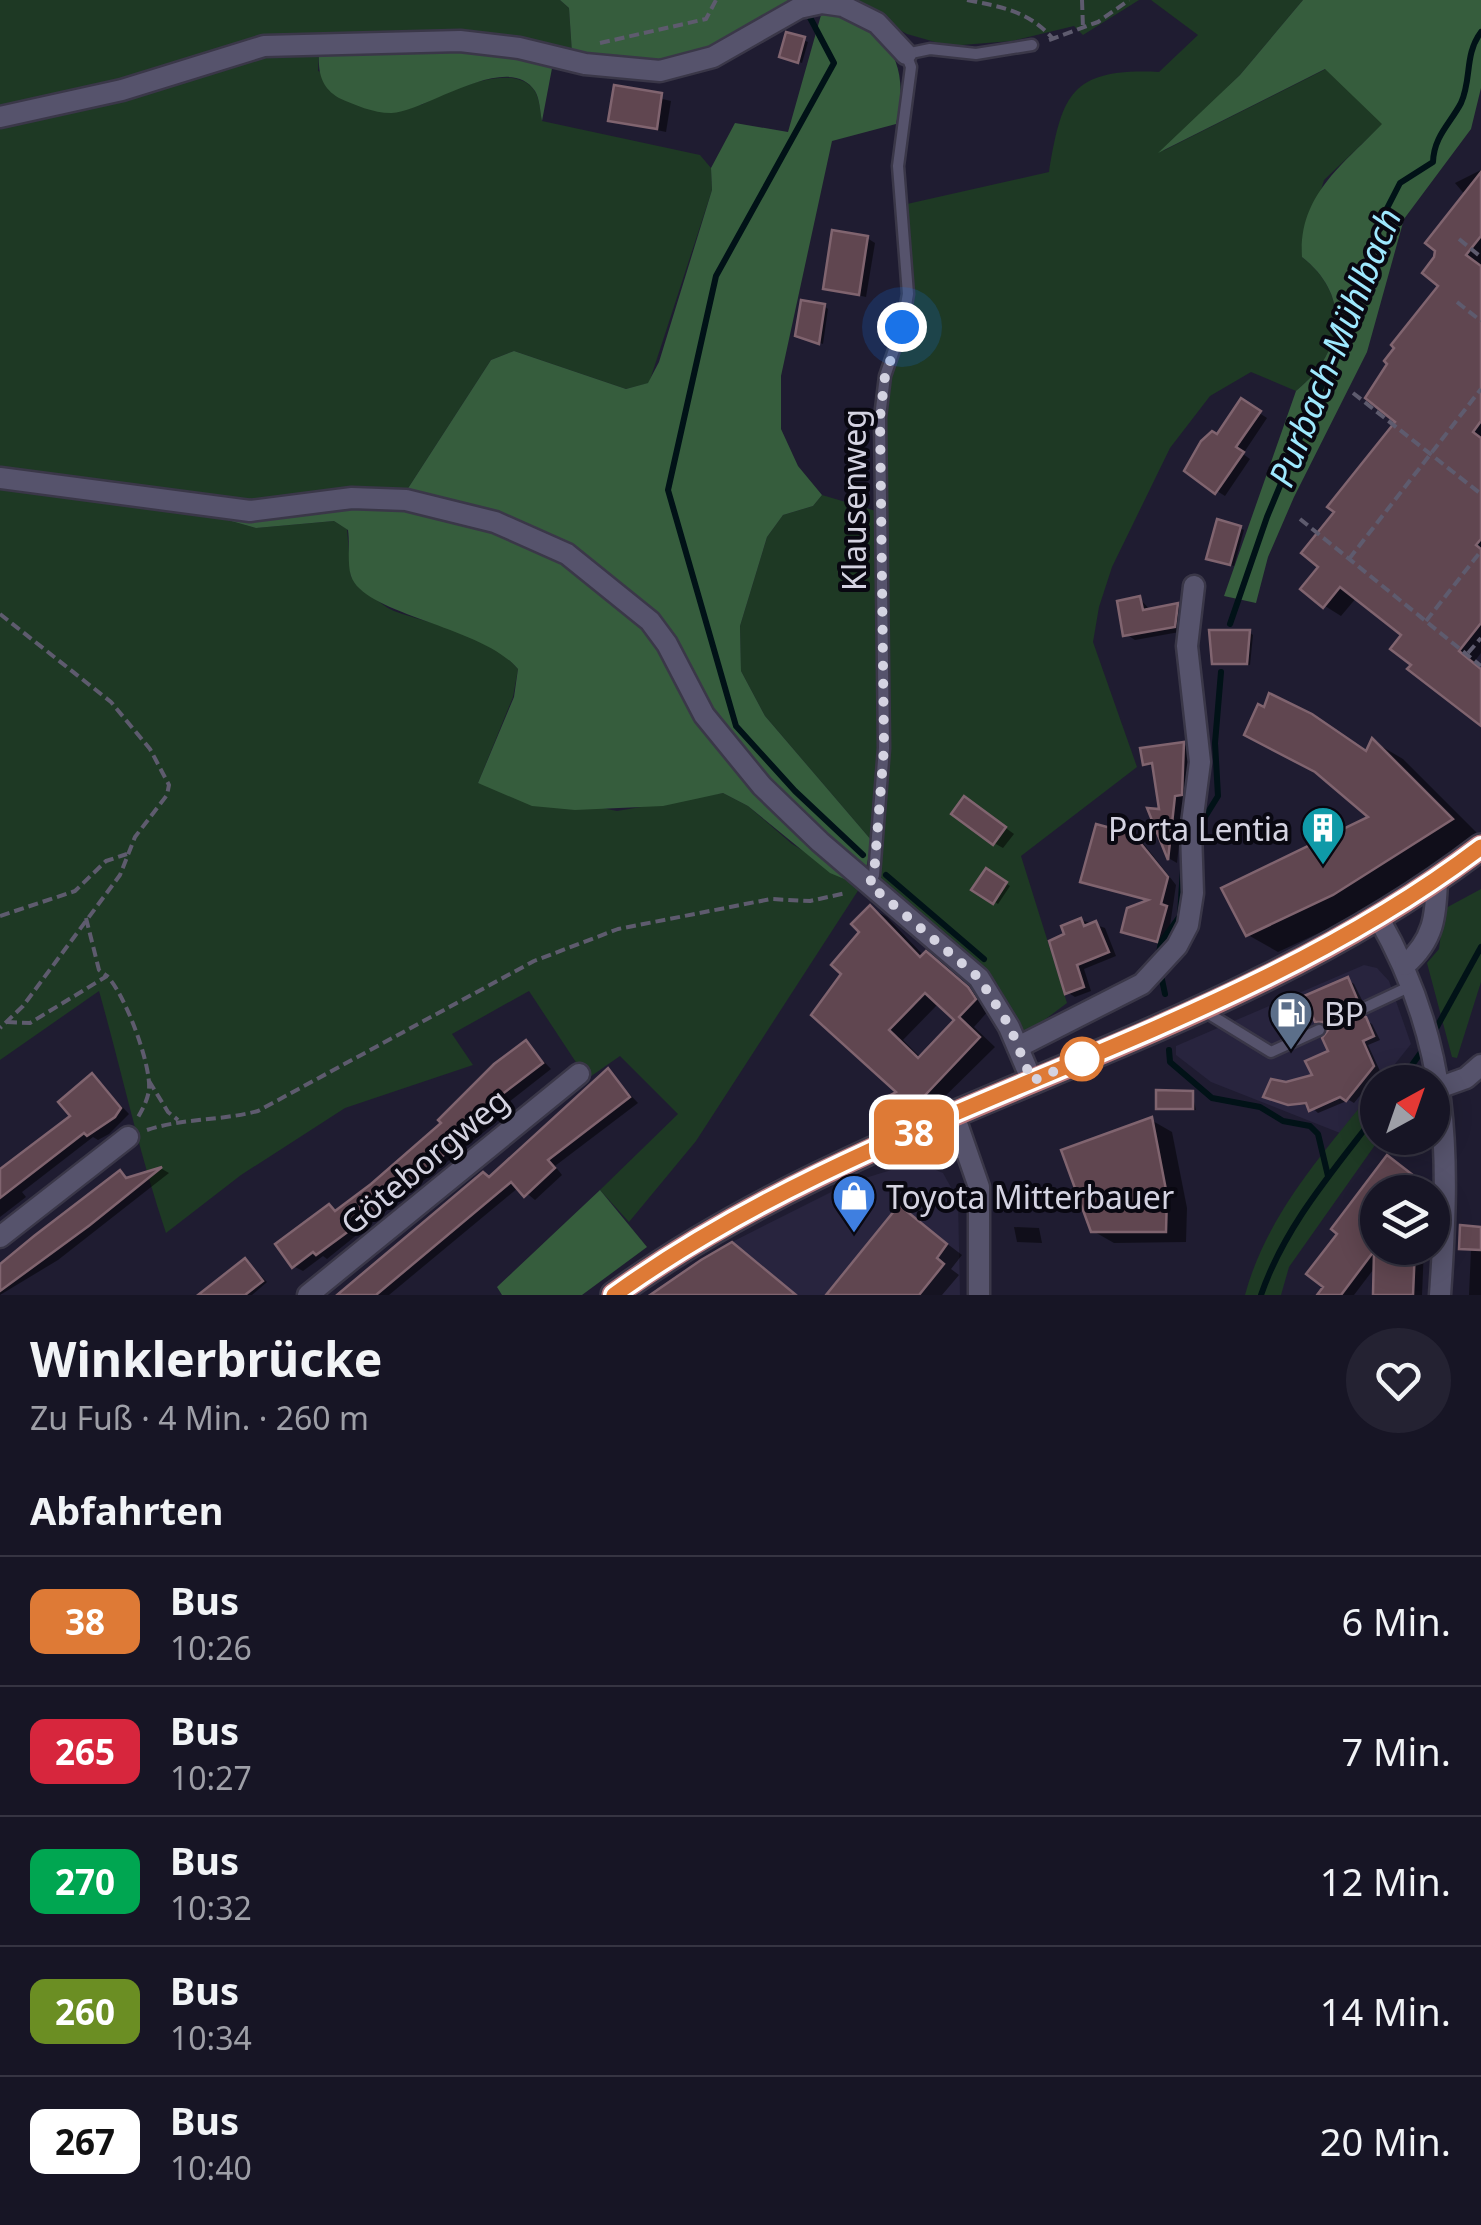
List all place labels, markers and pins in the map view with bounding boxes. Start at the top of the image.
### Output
building icon: Porta Lentia [1300,805,1346,866]
place label: Porta Lentia [1108,807,1290,850]
fuel station icon: BP [1268,990,1314,1051]
place label: BP [1324,992,1364,1035]
unlabelled marker [1061,1038,1103,1080]
shop icon: Toyota Mitterbauer [831,1173,877,1234]
place label: Toyota Mitterbauer [886,1175,1174,1218]

